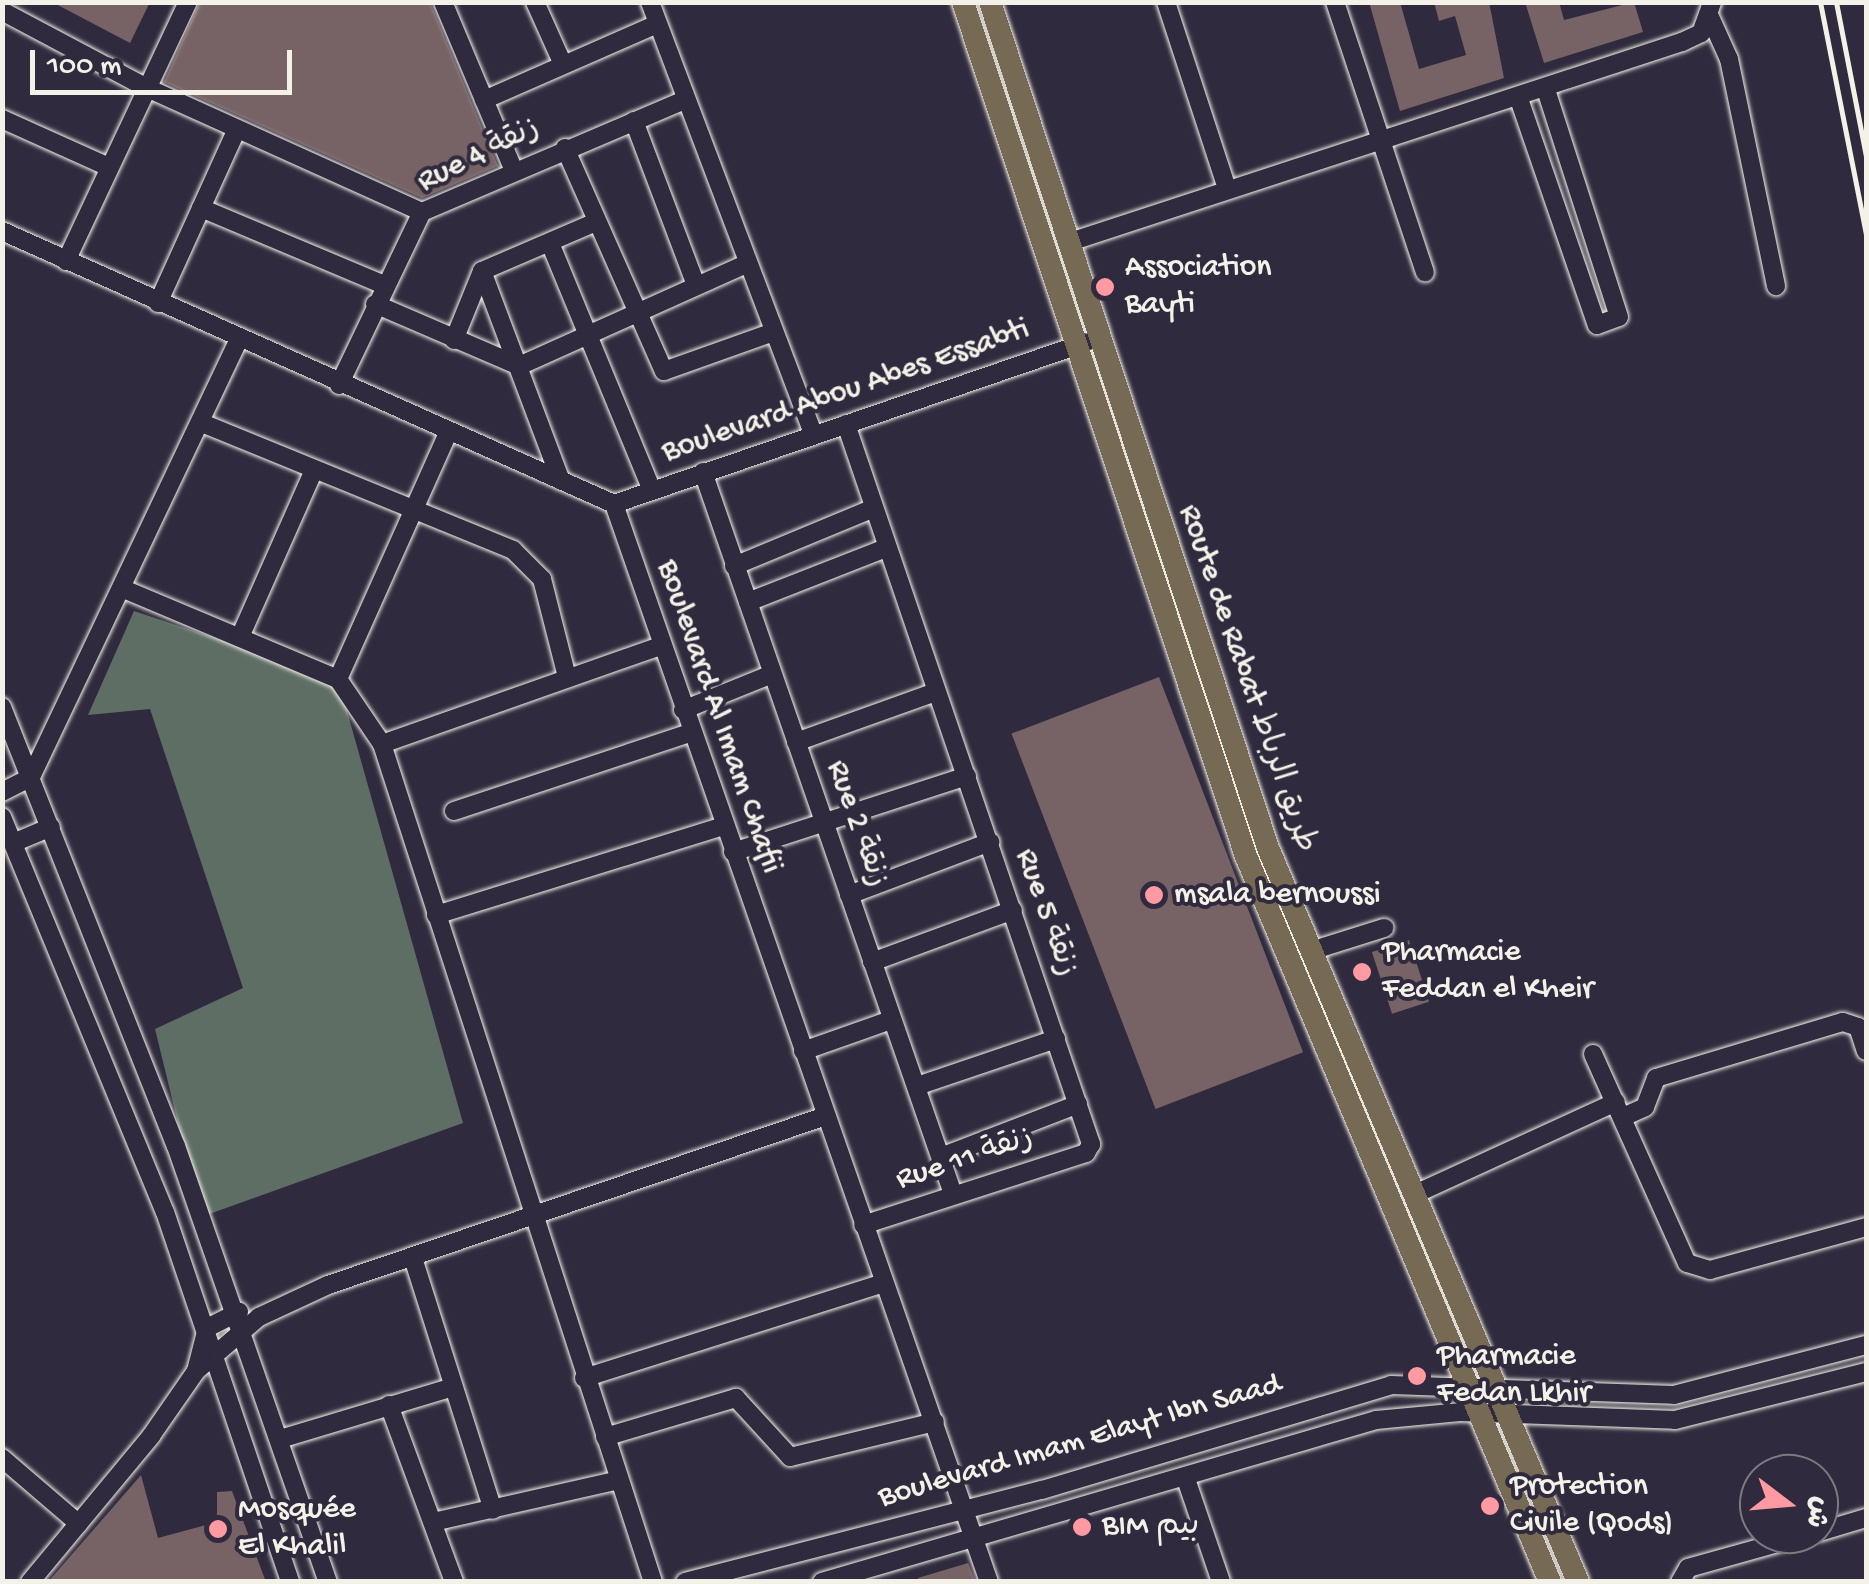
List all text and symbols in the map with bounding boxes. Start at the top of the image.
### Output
scale bar [35,30,298,92]
text: 100 m [47,50,122,85]
street label: Rue 4 زنقة [412,110,546,202]
place label: Association Bayti [1125,250,1271,325]
marker: Association Bayti [1094,276,1116,298]
street label: Boulevard Abou Abes Essabti [657,311,1035,473]
street label: Route de Rabat طريق الرباط [1168,500,1324,858]
street label: Boulevard Al Imam Chafii [646,555,790,879]
street label: Rue 2 زنقة [816,756,896,892]
street label: Rue 5 زنقة [1005,844,1085,982]
place label: msala bernoussi [1174,876,1381,914]
marker: msala bernoussi [1143,884,1165,906]
place label: Pharmacie Feddan el Kheir [1382,935,1594,1010]
marker: Pharmacie Feddan el Kheir [1351,961,1373,983]
street label: Rue 11 زنقة [892,1120,1038,1200]
place label: Pharmacie Fedan Lkhir [1437,1339,1591,1414]
marker: Pharmacie Fedan Lkhir [1406,1365,1428,1387]
street label: Boulevard Imam Elayt Ibn Saad [874,1366,1286,1518]
north arrow [1739,1454,1839,1554]
place label: Protection Civile (Qods) [1510,1469,1673,1544]
place label: Mosquée El Khalil [238,1492,356,1567]
text: ش [1796,1492,1837,1531]
marker: Protection Civile (Qods) [1479,1495,1501,1517]
place label: BIM بيم [1102,1508,1199,1546]
marker: BIM بيم [1071,1516,1093,1538]
marker: Mosquée El Khalil [207,1518,229,1540]

